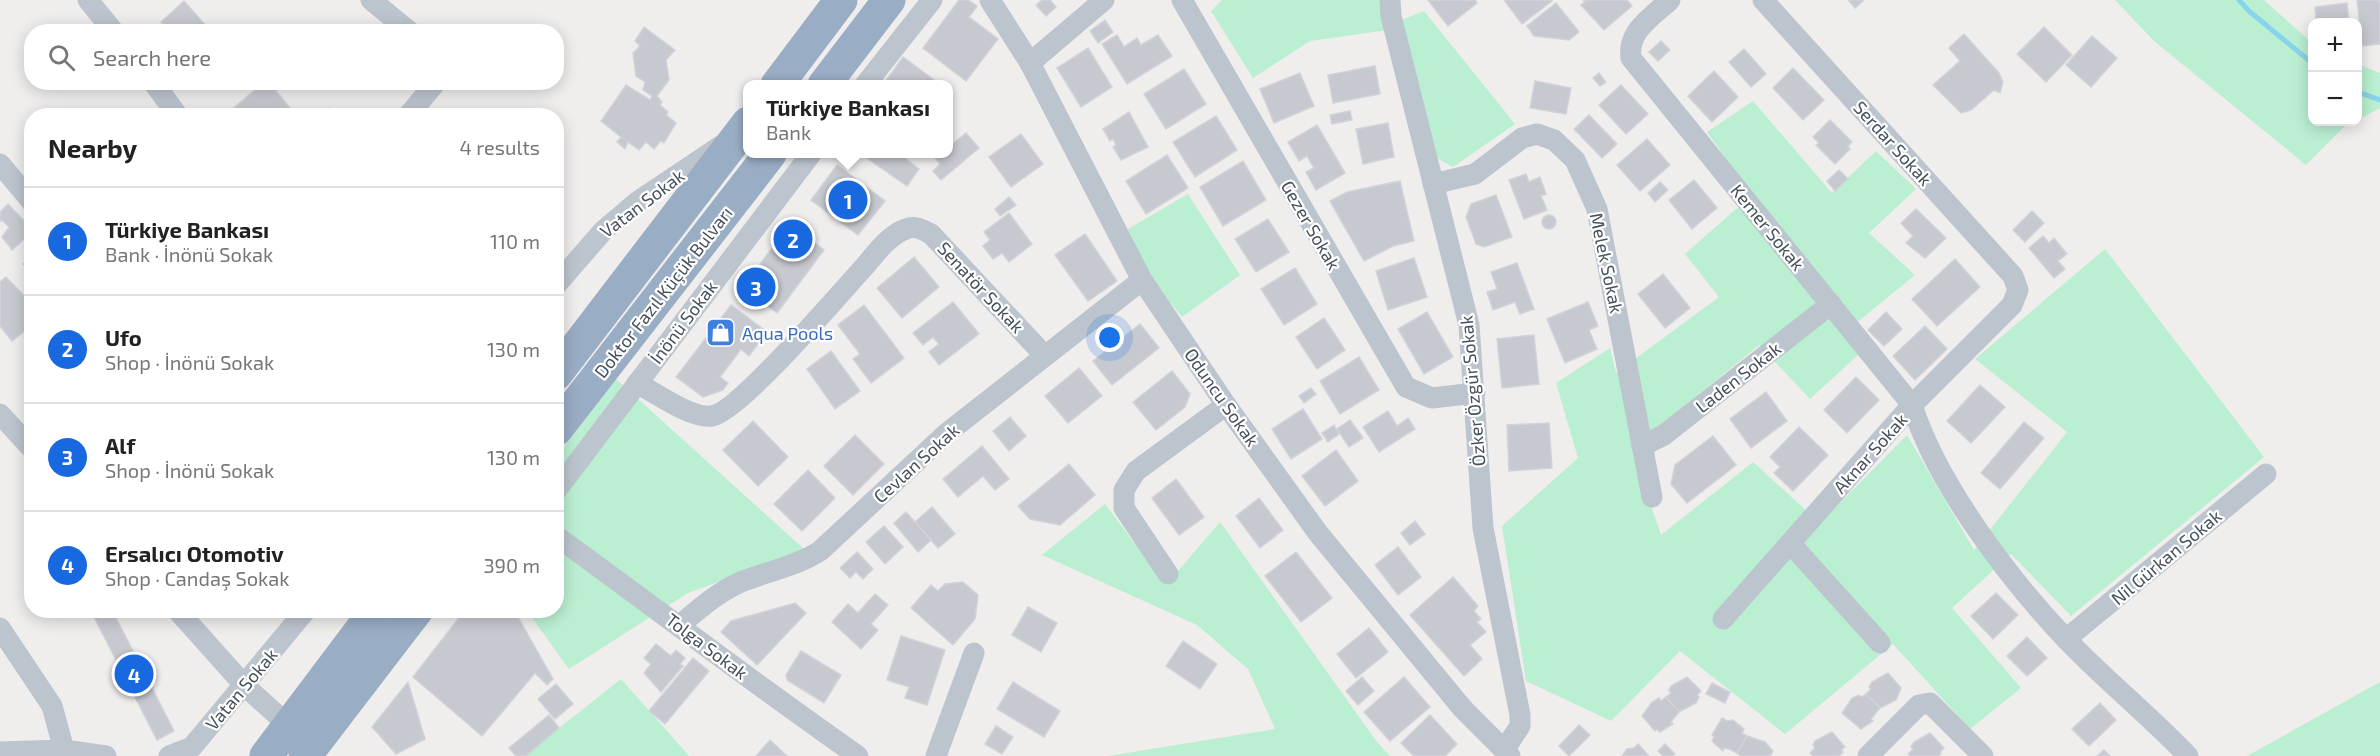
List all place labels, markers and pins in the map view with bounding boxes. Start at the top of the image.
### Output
pin: 1 [828,178,868,222]
pin: 2 [774,216,812,262]
pin: 3 [736,264,776,310]
shop icon: Aqua Pools [705,317,737,349]
place label: Aqua Pools [742,322,833,344]
pin: 4 [114,652,154,696]

